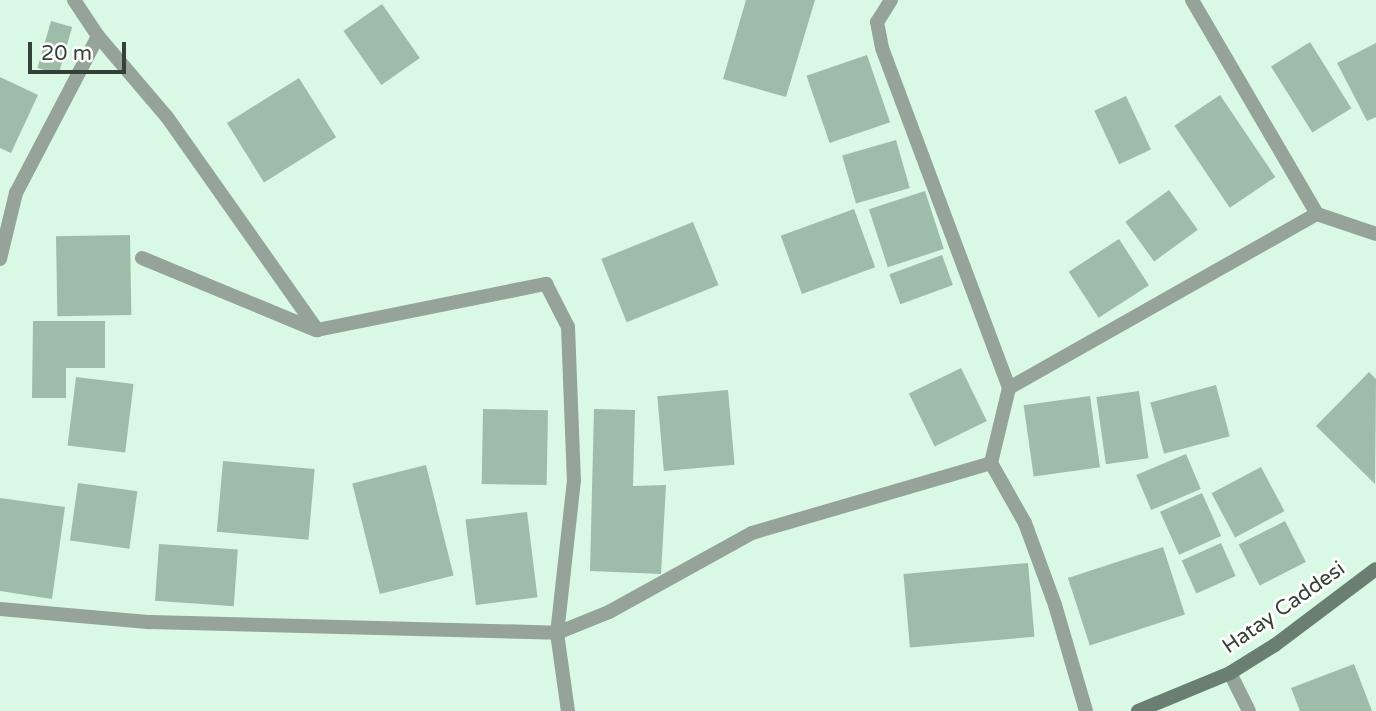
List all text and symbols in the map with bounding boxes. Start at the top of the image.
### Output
scale bar [32,28,130,72]
text: 20 m [41,41,92,66]
street label: Hatay Caddesi [1218,556,1350,660]

